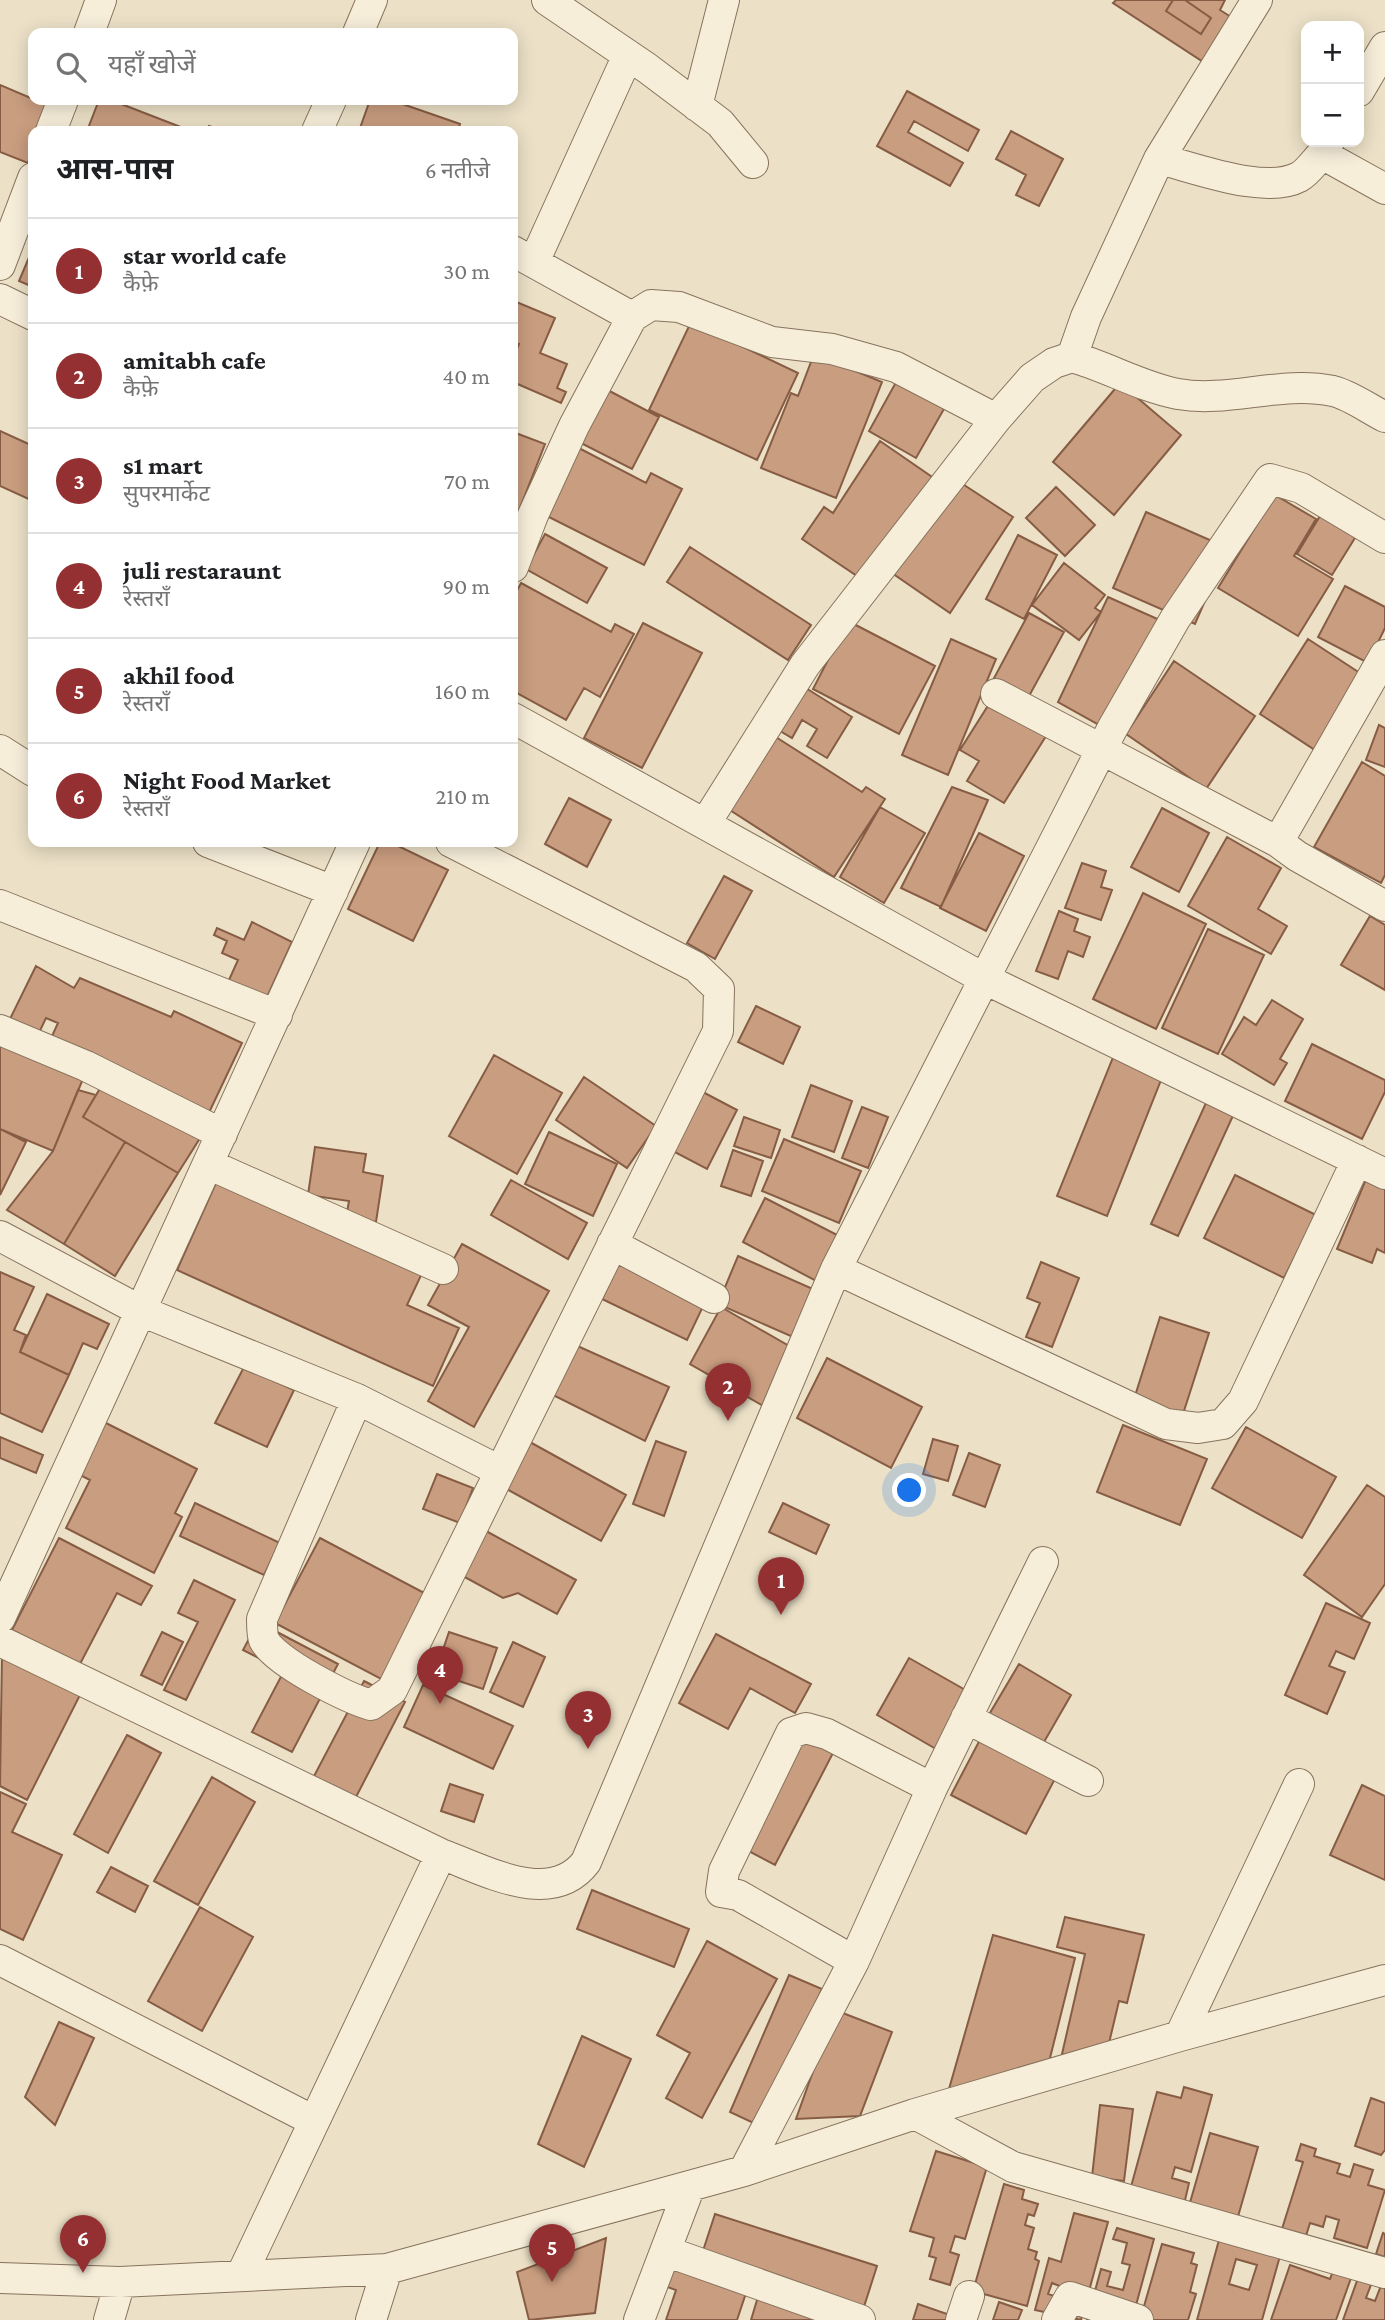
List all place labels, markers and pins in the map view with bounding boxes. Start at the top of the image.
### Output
pin: 2 [705,1363,751,1421]
pin: 1 [758,1557,804,1615]
pin: 4 [417,1646,463,1704]
pin: 3 [565,1691,611,1749]
pin: 6 [60,2215,106,2273]
pin: 5 [529,2224,575,2282]

